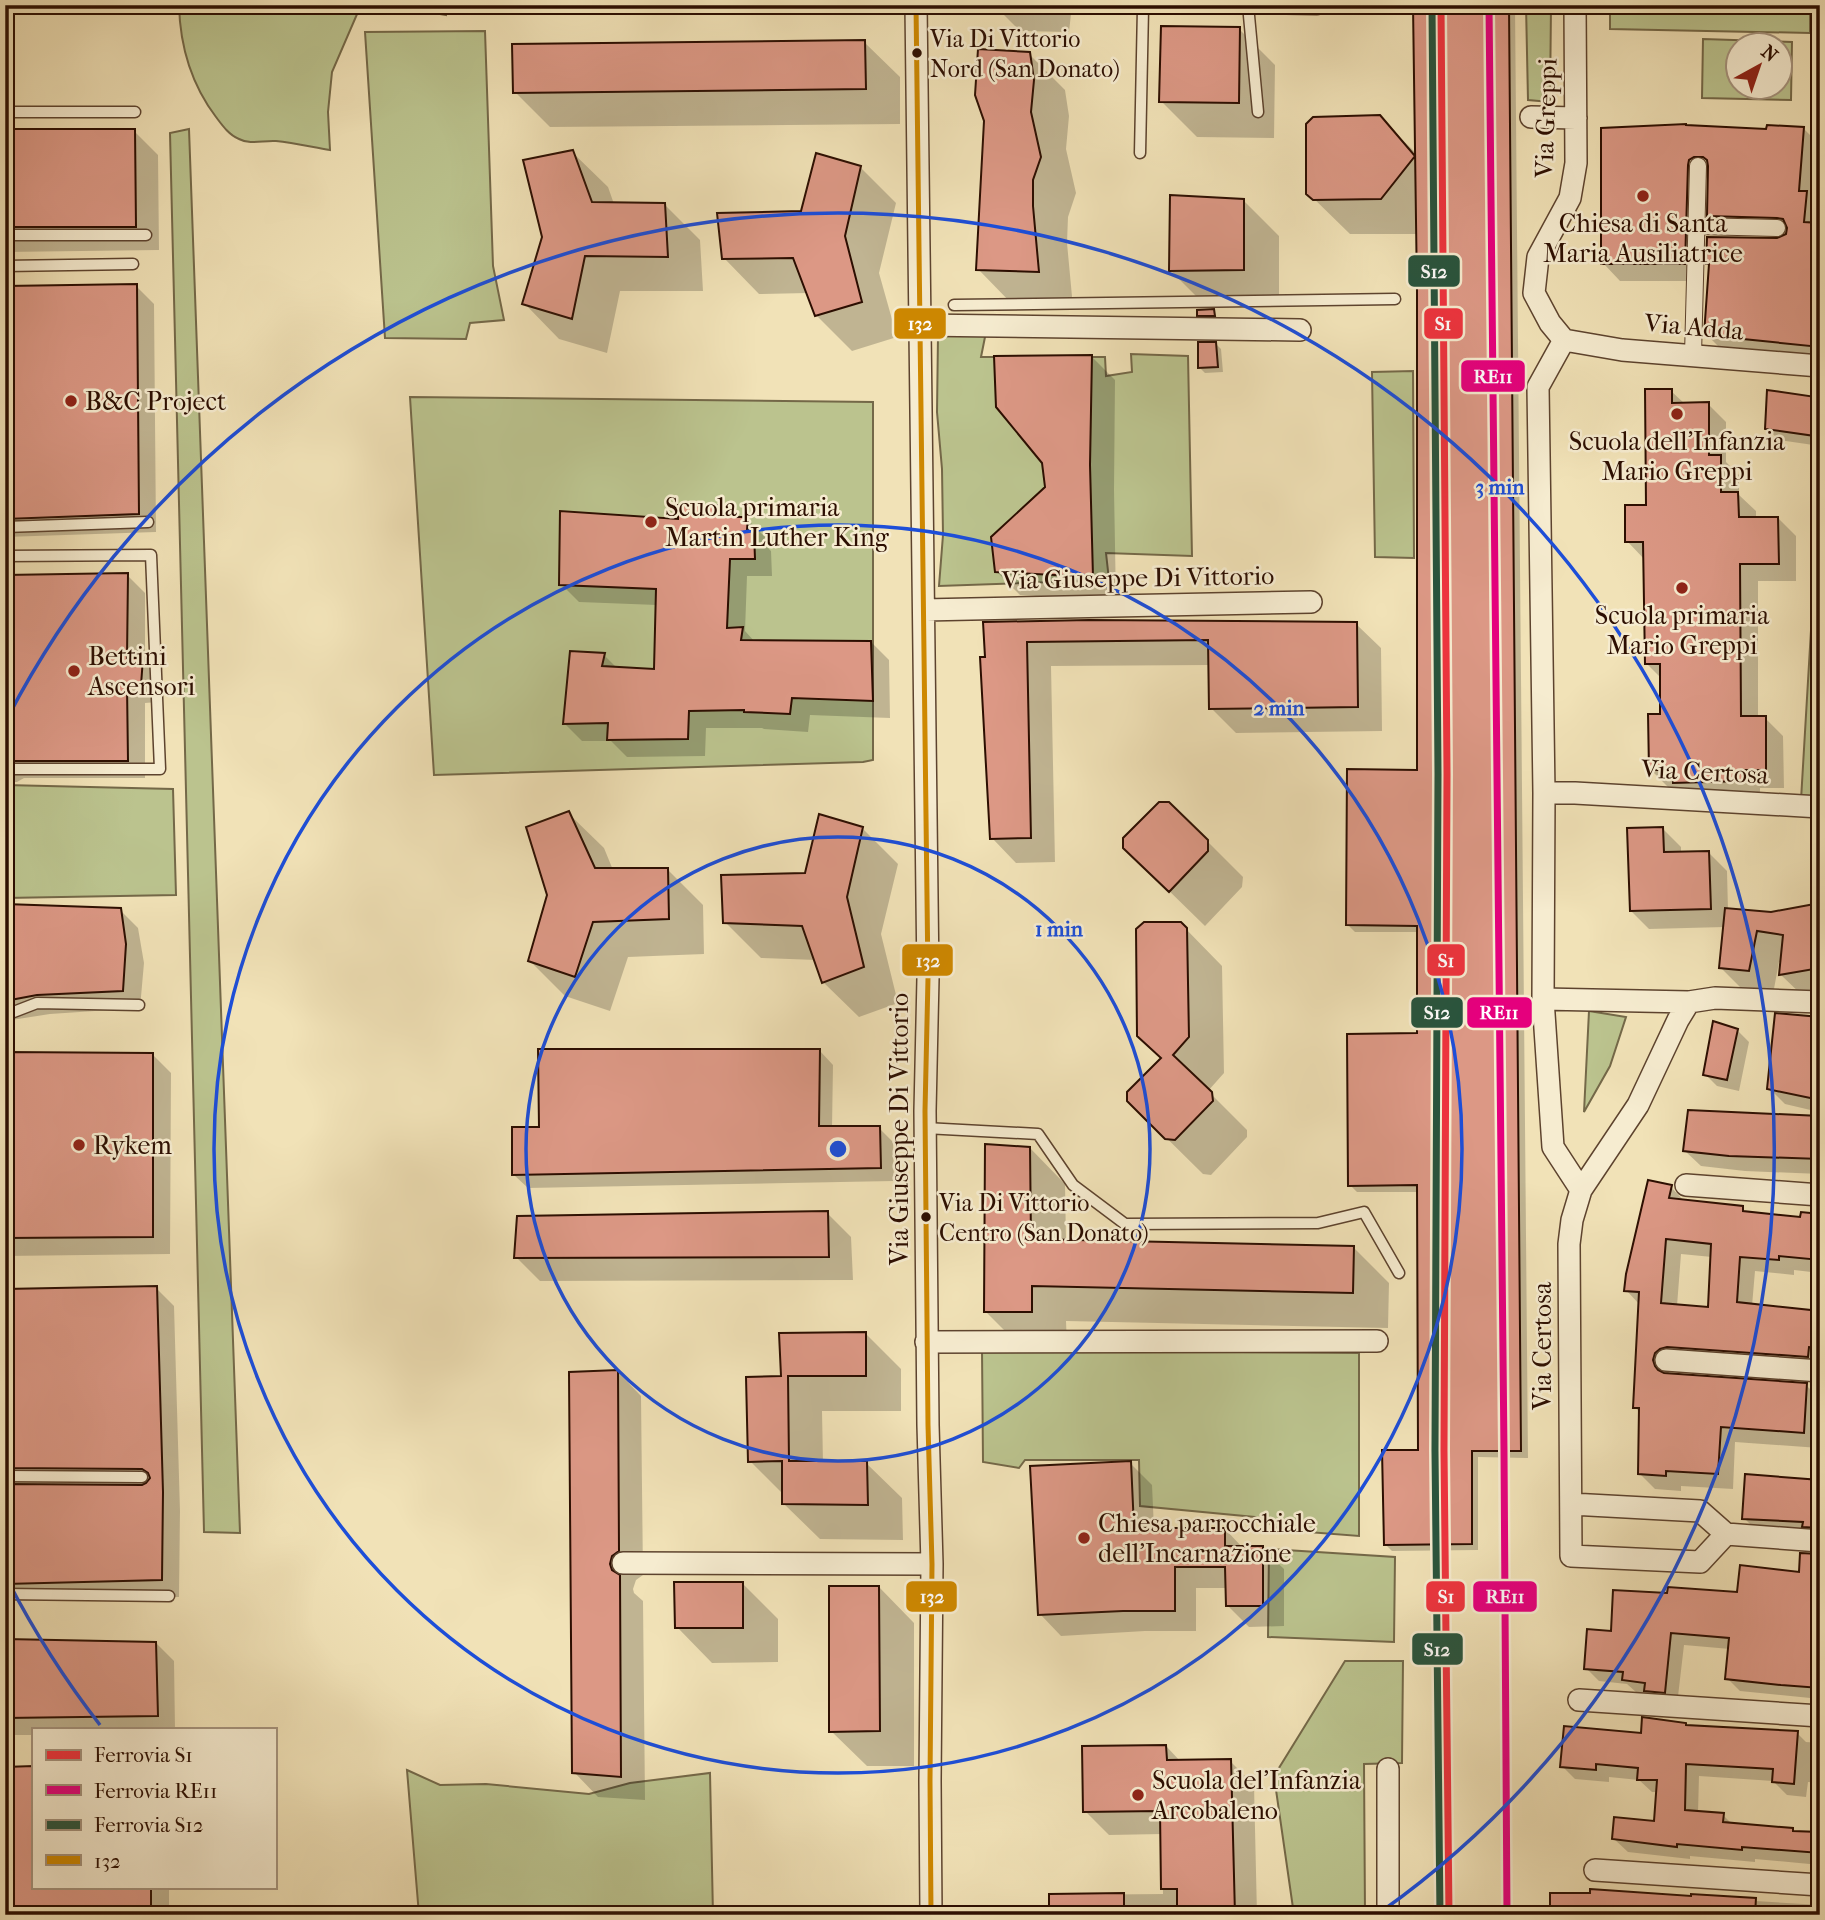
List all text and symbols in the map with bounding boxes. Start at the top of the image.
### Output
place label: Via Di Vittorio Nord (San Donato) [929,25,1120,83]
north arrow [1724,32,1794,102]
text: N [1757,41,1782,67]
marker: Via Di Vittorio Nord (San Donato) [910,46,924,60]
street label: Via Greppi [1528,57,1564,180]
marker: Chiesa di Santa Maria Ausiliatrice [1635,188,1651,204]
place label: Chiesa di Santa Maria Ausiliatrice [1543,208,1743,269]
line badge: S12 [1407,254,1461,288]
text: S12 [1421,261,1447,283]
line badge: 132 [893,307,947,340]
line badge: S1 [1423,307,1464,340]
street label: Via Adda [1642,307,1746,347]
text: 132 [908,313,932,335]
text: S1 [1435,313,1451,335]
line badge: RE11 [1460,359,1526,393]
text: RE11 [1474,366,1512,388]
place label: B&C Project [85,386,227,417]
marker: B&C Project [63,393,79,409]
marker: Scuola dell'Infanzia Mario Greppi [1669,406,1685,422]
place label: Scuola dell'Infanzia Mario Greppi [1569,426,1786,487]
text: 3 min [1476,475,1525,499]
place label: Scuola primaria Martin Luther King [665,492,890,553]
marker: Scuola primaria Martin Luther King [643,514,659,530]
street label: Via Giuseppe Di Vittorio [1000,560,1275,596]
marker: Scuola primaria Mario Greppi [1674,580,1690,596]
place label: Scuola primaria Mario Greppi [1595,600,1770,661]
place label: Bettini Ascensori [87,641,196,702]
marker: Bettini Ascensori [66,663,82,679]
text: 2 min [1253,696,1305,720]
street label: Via Certosa [1639,753,1771,791]
text: 1 min [1035,917,1084,941]
line badge: 132 [901,943,954,977]
line badge: S1 [1426,943,1466,977]
text: 132 [916,950,940,972]
text: S1 [1438,950,1454,972]
street label: Via Giuseppe Di Vittorio [884,993,915,1266]
line badge: S12 [1410,996,1464,1029]
line badge: RE11 [1466,996,1533,1029]
text: S12 [1424,1002,1450,1024]
text: RE11 [1480,1002,1518,1024]
place label: Rykem [93,1130,172,1161]
marker: Rykem [71,1137,87,1153]
centre of rings [826,1137,850,1161]
place label: Via Di Vittorio Centro (San Donato) [938,1189,1149,1247]
marker: Via Di Vittorio Centro (San Donato) [919,1210,933,1224]
street label: Via Certosa [1527,1281,1558,1411]
place label: Chiesa parrocchiale dell'Incarnazione [1098,1508,1316,1569]
marker: Chiesa parrocchiale dell'Incarnazione [1076,1530,1092,1546]
line badge: 132 [905,1580,958,1613]
line badge: S1 [1425,1580,1466,1613]
line badge: RE11 [1472,1580,1538,1613]
text: 132 [920,1586,944,1608]
text: S1 [1438,1586,1454,1608]
text: RE11 [1486,1586,1524,1608]
line badge: S12 [1411,1632,1464,1666]
text: S12 [1424,1639,1450,1661]
legend [32,1728,276,1888]
text: Ferrovia S1 [94,1743,193,1767]
place label: Scuola del'Infanzia Arcobaleno [1151,1765,1362,1826]
text: Ferrovia RE11 [94,1779,218,1803]
marker: Scuola del'Infanzia Arcobaleno [1130,1787,1146,1803]
text: Ferrovia S12 [94,1813,204,1837]
text: 132 [94,1849,121,1873]

